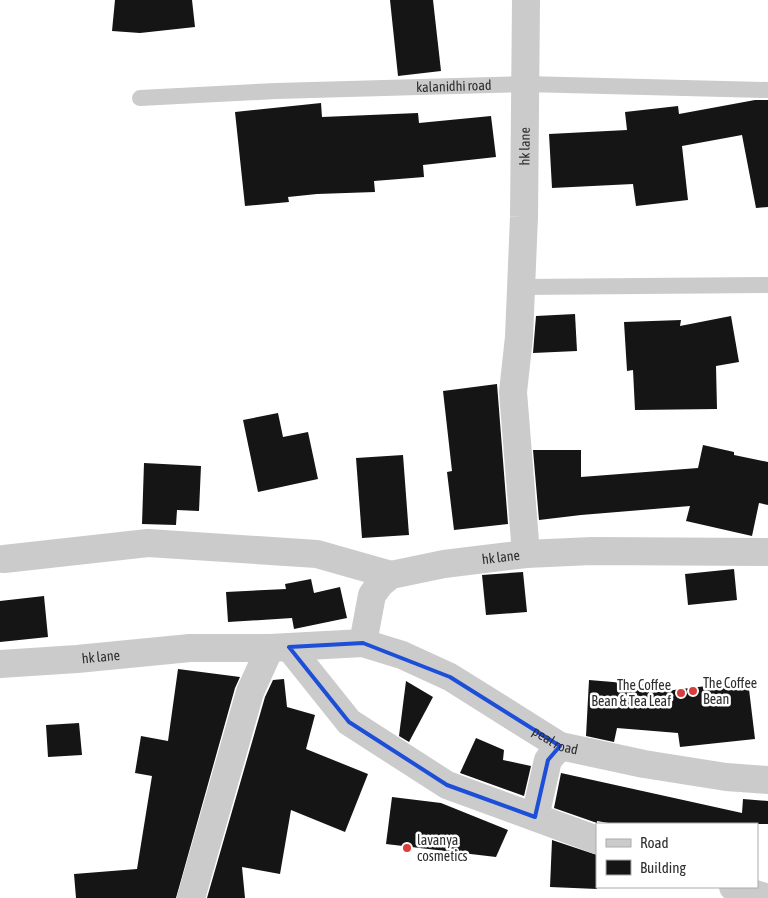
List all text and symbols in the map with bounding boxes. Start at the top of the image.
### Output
street label: kalanidhi road [416,77,492,95]
street label: hk lane [516,127,533,166]
street label: hk lane [481,547,521,567]
street label: hk lane [81,647,121,667]
place label: The Coffee Bean [703,675,757,707]
place label: The Coffee Bean & Tea Leaf [591,677,671,709]
marker: The Coffee Bean [687,685,699,697]
marker: The Coffee Bean & Tea Leaf [675,687,687,699]
street label: peal road [530,723,580,758]
legend [596,823,758,888]
place label: lavanya cosmetics [417,832,468,864]
text: Road [640,834,669,851]
marker: lavanya cosmetics [401,842,413,854]
text: Building [640,859,686,876]

